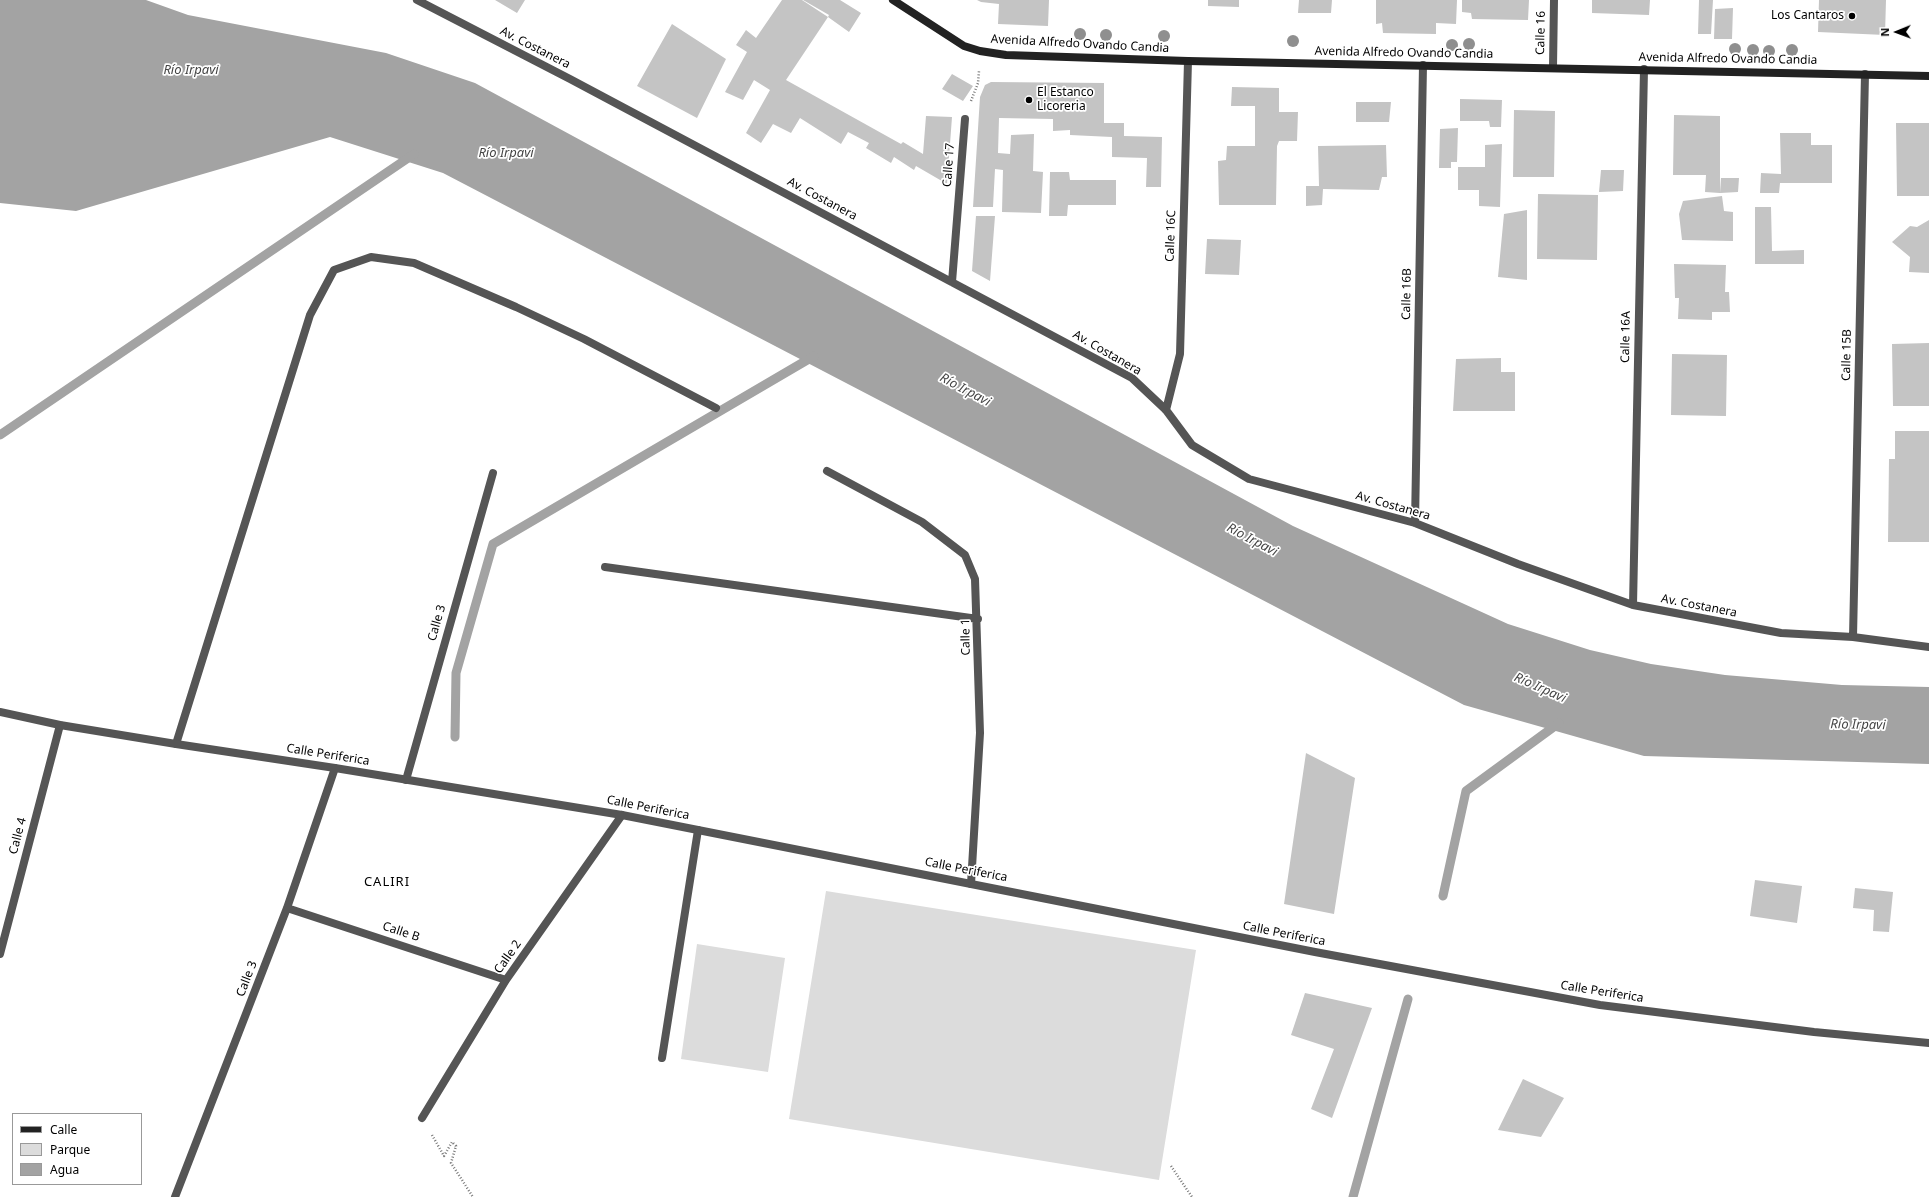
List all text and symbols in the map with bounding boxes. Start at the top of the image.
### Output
place label: Los Cantaros [1771,9,1844,23]
street label: Calle 16 [1533,11,1549,55]
marker: Los Cantaros [1847,11,1857,21]
north arrow [1877,12,1917,52]
street label: Av. Costanera [497,24,573,72]
text: N [1877,28,1892,37]
street label: Avenida Alfredo Ovando Candia [990,32,1170,56]
street label: Avenida Alfredo Ovando Candia [1315,44,1493,62]
street label: Avenida Alfredo Ovando Candia [1639,50,1817,68]
water label: Río Irpavi [163,62,219,78]
place label: El Estanco Licoreria [1037,86,1094,114]
marker: El Estanco Licoreria [1024,95,1034,105]
street label: Calle 17 [940,142,958,188]
water label: Río Irpavi [478,145,534,161]
street label: Av. Costanera [785,175,859,223]
street label: Calle 16C [1163,210,1179,262]
street label: Calle 16B [1399,268,1415,320]
street label: Calle 16A [1618,311,1634,363]
street label: Av. Costanera [1070,328,1144,378]
street label: Calle 15B [1839,329,1855,381]
water label: Río Irpavi [937,370,993,410]
street label: Av. Costanera [1354,488,1432,524]
water label: Río Irpavi [1224,520,1280,560]
street label: Av. Costanera [1660,592,1738,620]
street label: Calle 3 [425,603,449,643]
street label: Calle 1 [958,618,974,656]
water label: Río Irpavi [1512,670,1568,706]
water label: Río Irpavi [1830,717,1886,733]
street label: Calle Periferica [285,741,371,769]
street label: Calle Periferica [605,793,691,823]
street label: Calle 4 [6,816,30,856]
street label: Calle Periferica [923,855,1009,885]
district label: CALIRI [364,874,410,890]
street label: Calle B [381,919,421,945]
street label: Calle Periferica [1241,919,1327,949]
street label: Calle 2 [491,938,525,976]
street label: Calle 3 [234,959,260,999]
street label: Calle Periferica [1559,978,1645,1006]
legend [12,1113,142,1185]
text: Calle [50,1121,77,1138]
text: Parque [50,1141,90,1158]
text: Agua [50,1161,79,1178]

